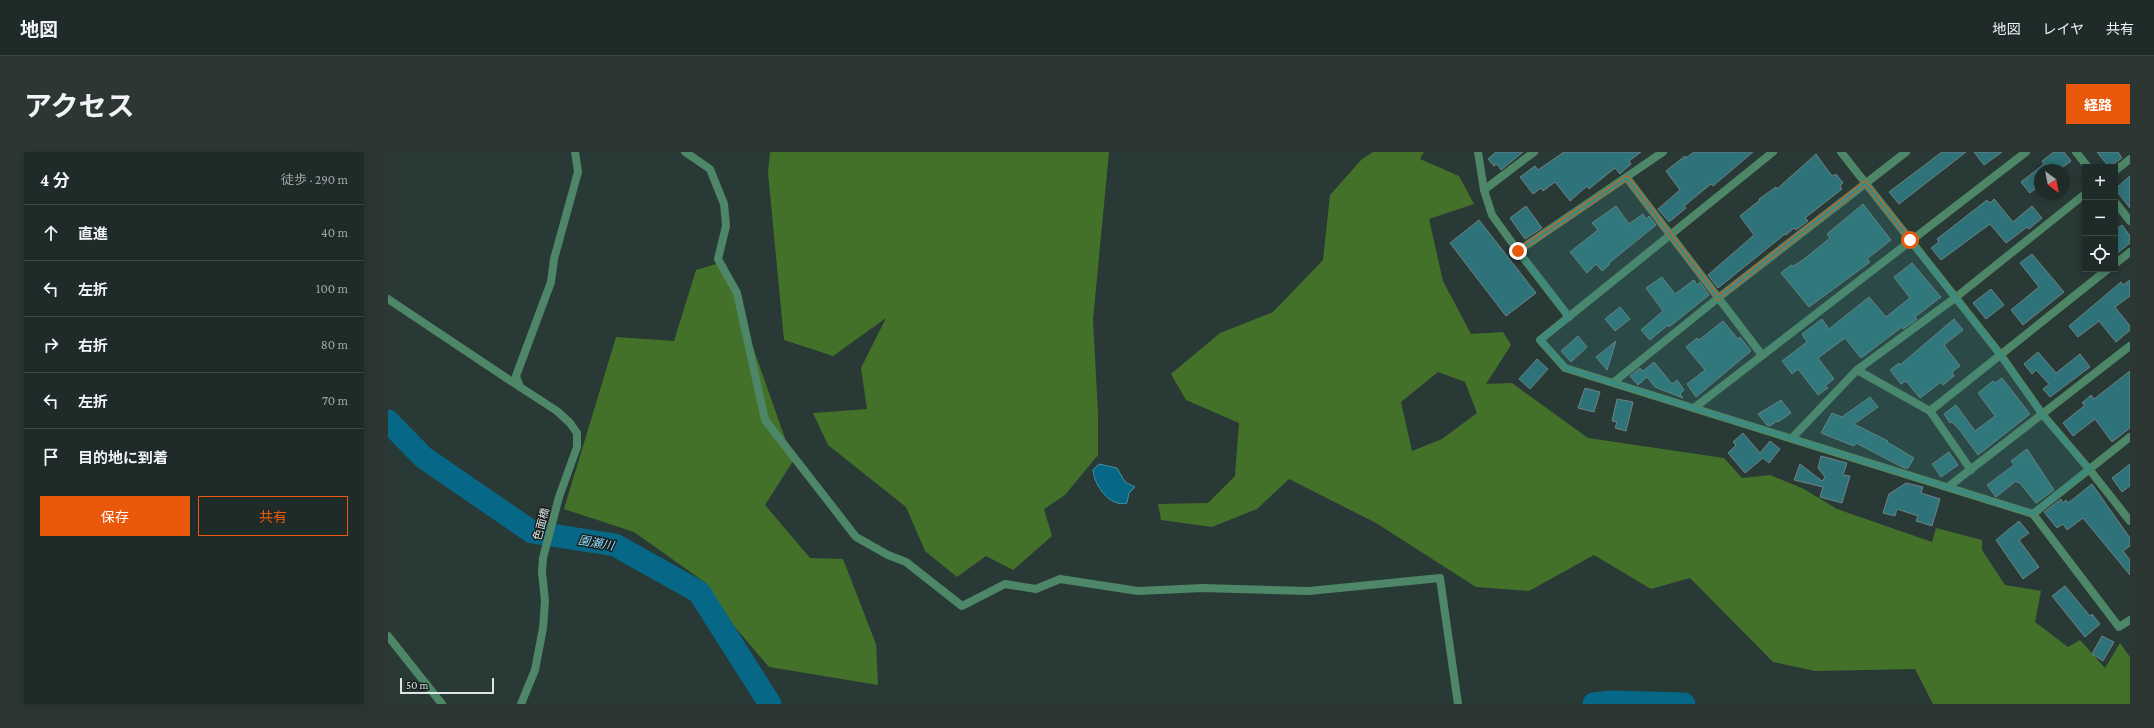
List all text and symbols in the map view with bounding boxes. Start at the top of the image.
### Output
text: 地図 [20,19,58,40]
text: 地図 [1992,21,2020,37]
text: レイヤ [2042,21,2084,37]
text: 共有 [2106,21,2134,37]
button: 経路 [2066,84,2130,124]
text: アクセス [24,91,135,122]
north arrow [2034,164,2070,200]
map controls [2082,164,2118,272]
button: + [2082,164,2118,200]
text: 4 分 [40,171,69,190]
text: 徒歩 · 290 m [281,172,348,187]
button: − [2082,200,2118,236]
icon: ahead [40,222,62,244]
text: 40 m [321,225,348,240]
text: 直進 [78,226,108,242]
route start [1901,231,1919,249]
button: locate [2082,236,2118,272]
route end [1509,242,1527,260]
icon: left [40,278,62,300]
text: 100 m [316,281,348,296]
text: 左折 [78,282,108,298]
icon: right [40,334,62,356]
text: 80 m [321,337,348,352]
text: 右折 [78,338,108,354]
icon: left [40,390,62,412]
text: 70 m [322,393,348,408]
text: 左折 [78,394,108,410]
icon: arrive [40,446,62,468]
text: 目的地に到着 [78,450,168,466]
button: 保存 [40,496,190,536]
button: 共有 [198,496,348,536]
street label: 色面橋 [531,507,551,541]
water label: 園瀬川 [577,533,617,553]
scale bar [400,676,494,695]
text: 50 m [406,679,428,691]

